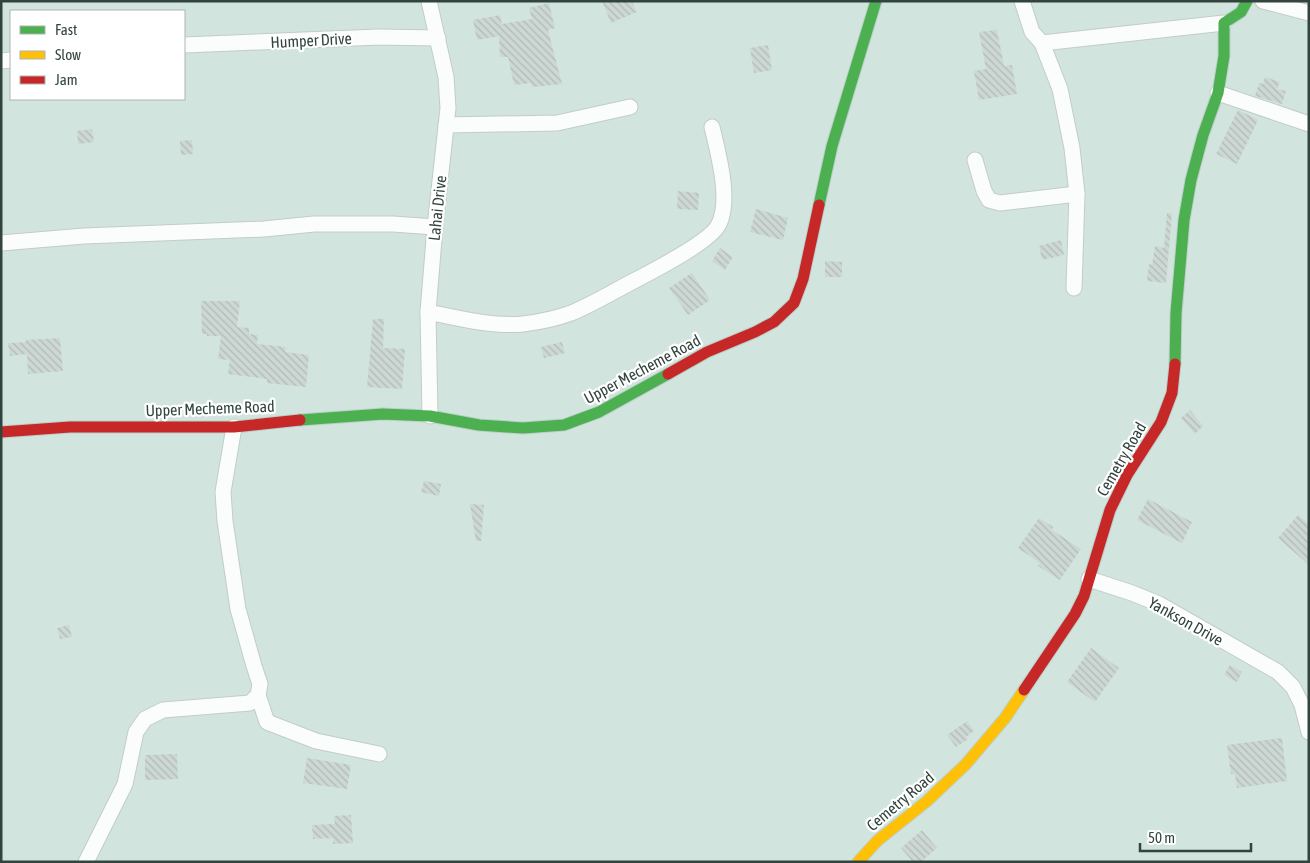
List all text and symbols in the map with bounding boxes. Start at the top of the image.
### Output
legend [10,10,185,100]
text: Fast [55,21,77,38]
street label: Humper Drive [270,29,352,52]
text: Slow [55,46,81,63]
text: Jam [55,71,78,88]
street label: Lahai Drive [425,174,449,242]
street label: Upper Mecheme Road [581,331,704,408]
street label: Upper Mecheme Road [145,397,275,420]
street label: Cemetry Road [1093,419,1150,499]
street label: Yankson Drive [1146,593,1226,649]
street label: Cemetry Road [863,768,938,835]
scale bar [1140,820,1251,852]
text: 50 m [1148,829,1175,846]

